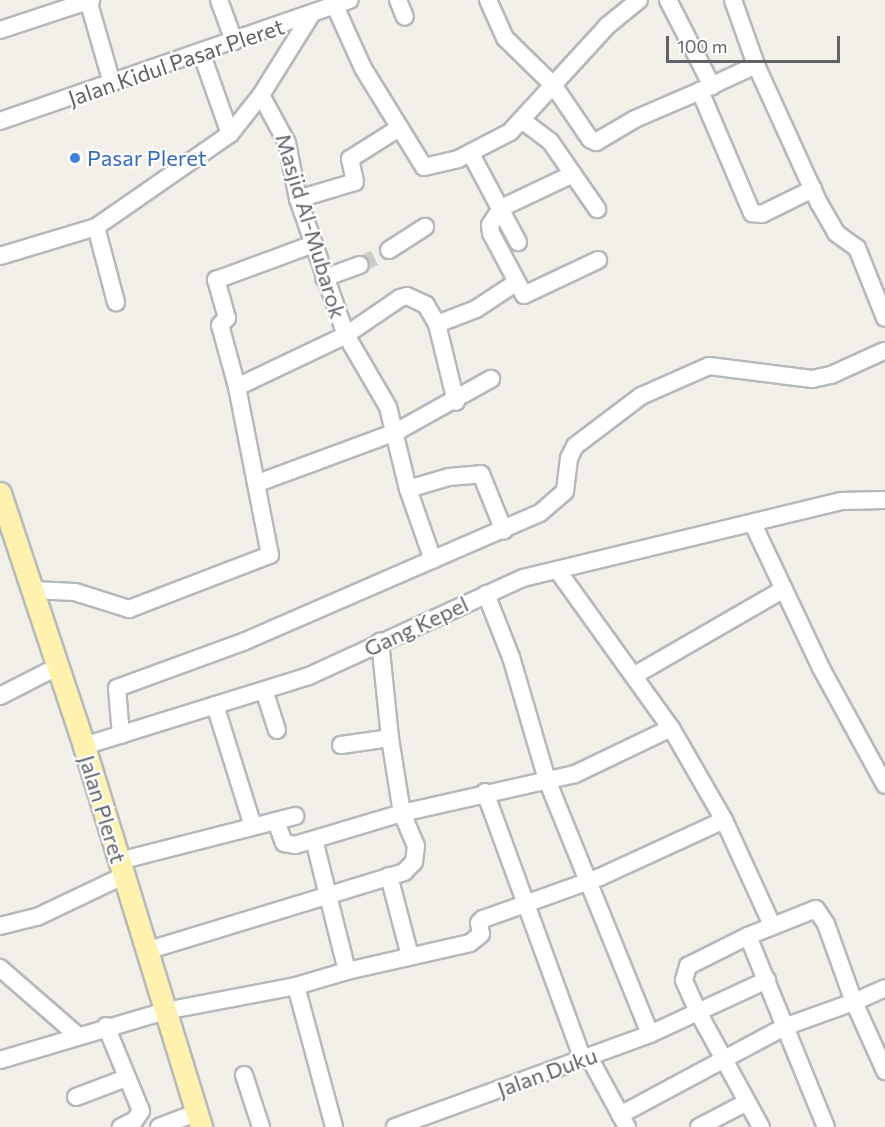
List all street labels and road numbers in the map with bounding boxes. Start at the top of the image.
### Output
street label: Jalan Kidul Pasar Pleret [65,13,287,111]
street label: Masjid Al-Mubarok [270,130,352,322]
street label: Gang Kepel [360,590,472,662]
street label: Jalan Pleret [74,752,132,866]
street label: Jalan Duku [493,1042,601,1102]

